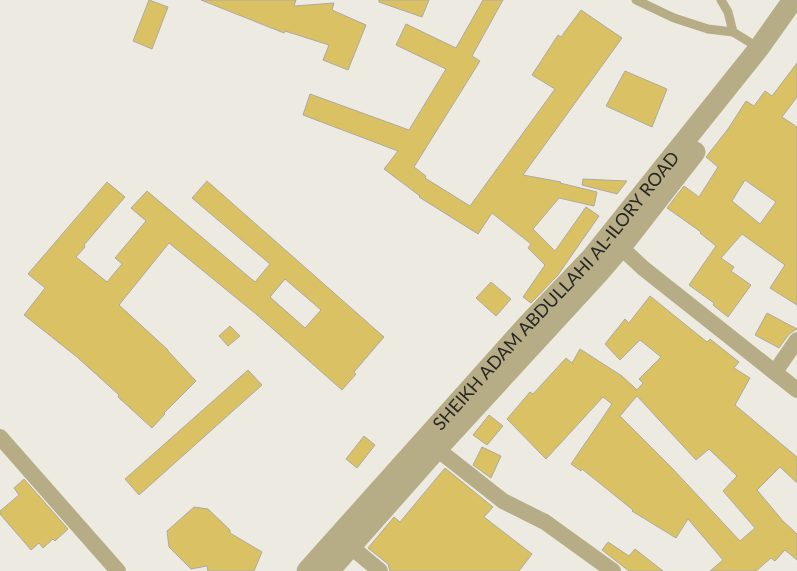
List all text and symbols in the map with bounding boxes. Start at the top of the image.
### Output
street label: SHEIKH ADAM ABDULLAHI AL-ILORY ROAD [428,146,683,434]

